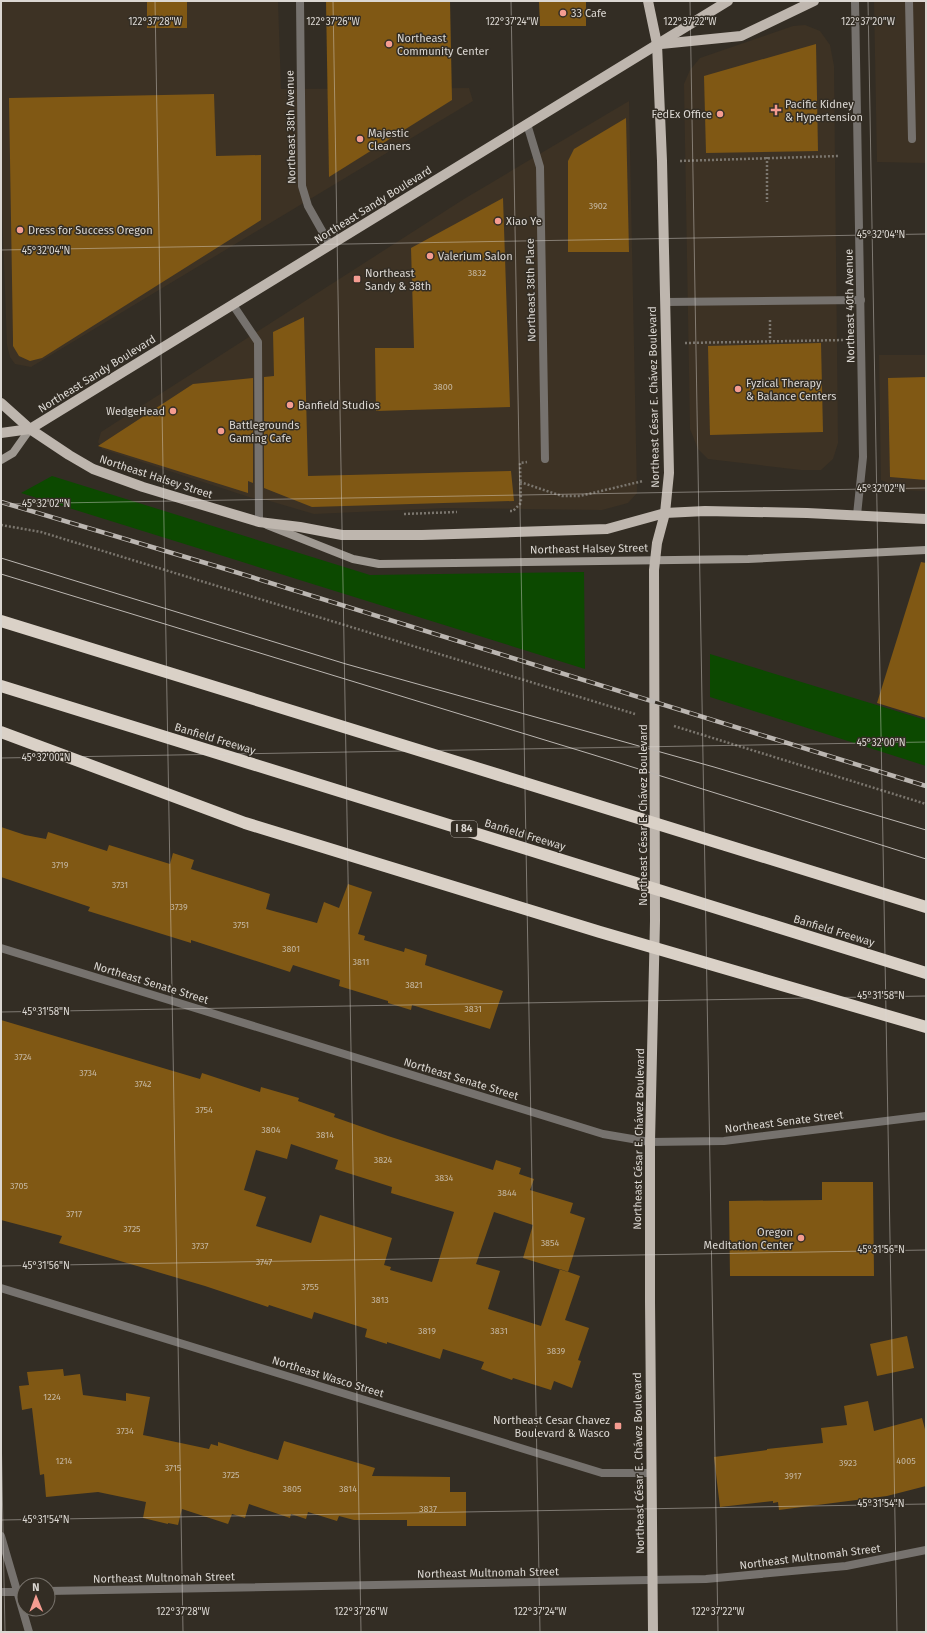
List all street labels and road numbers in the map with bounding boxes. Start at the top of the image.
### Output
street label: Northeast 38th Avenue [284,70,298,184]
street label: Northeast Sandy Boulevard [312,163,434,247]
street label: Northeast 38th Place [524,238,538,342]
street label: Northeast 40th Avenue [843,249,857,363]
street label: Northeast César E. Chávez Boulevard [646,306,662,488]
street label: Northeast Sandy Boulevard [36,332,158,416]
street label: Northeast Halsey Street [98,453,214,501]
street label: Northeast Halsey Street [530,541,648,557]
street label: Banfield Freeway [173,721,258,758]
street label: Northeast César E. Chávez Boulevard [637,724,650,906]
street label: Banfield Freeway [483,817,568,854]
road number: I 84 [451,821,477,837]
street label: Banfield Freeway [792,913,877,950]
street label: Northeast Senate Street [92,959,210,1007]
street label: Northeast César E. Chávez Boulevard [631,1048,647,1230]
street label: Northeast Senate Street [402,1055,520,1103]
street label: Northeast Senate Street [724,1108,844,1136]
street label: Northeast Wasco Street [270,1354,386,1400]
street label: Northeast César E. Chávez Boulevard [631,1372,647,1554]
street label: Northeast Multnomah Street [739,1542,881,1572]
street label: Northeast Multnomah Street [417,1565,559,1581]
street label: Northeast Multnomah Street [93,1570,235,1586]

